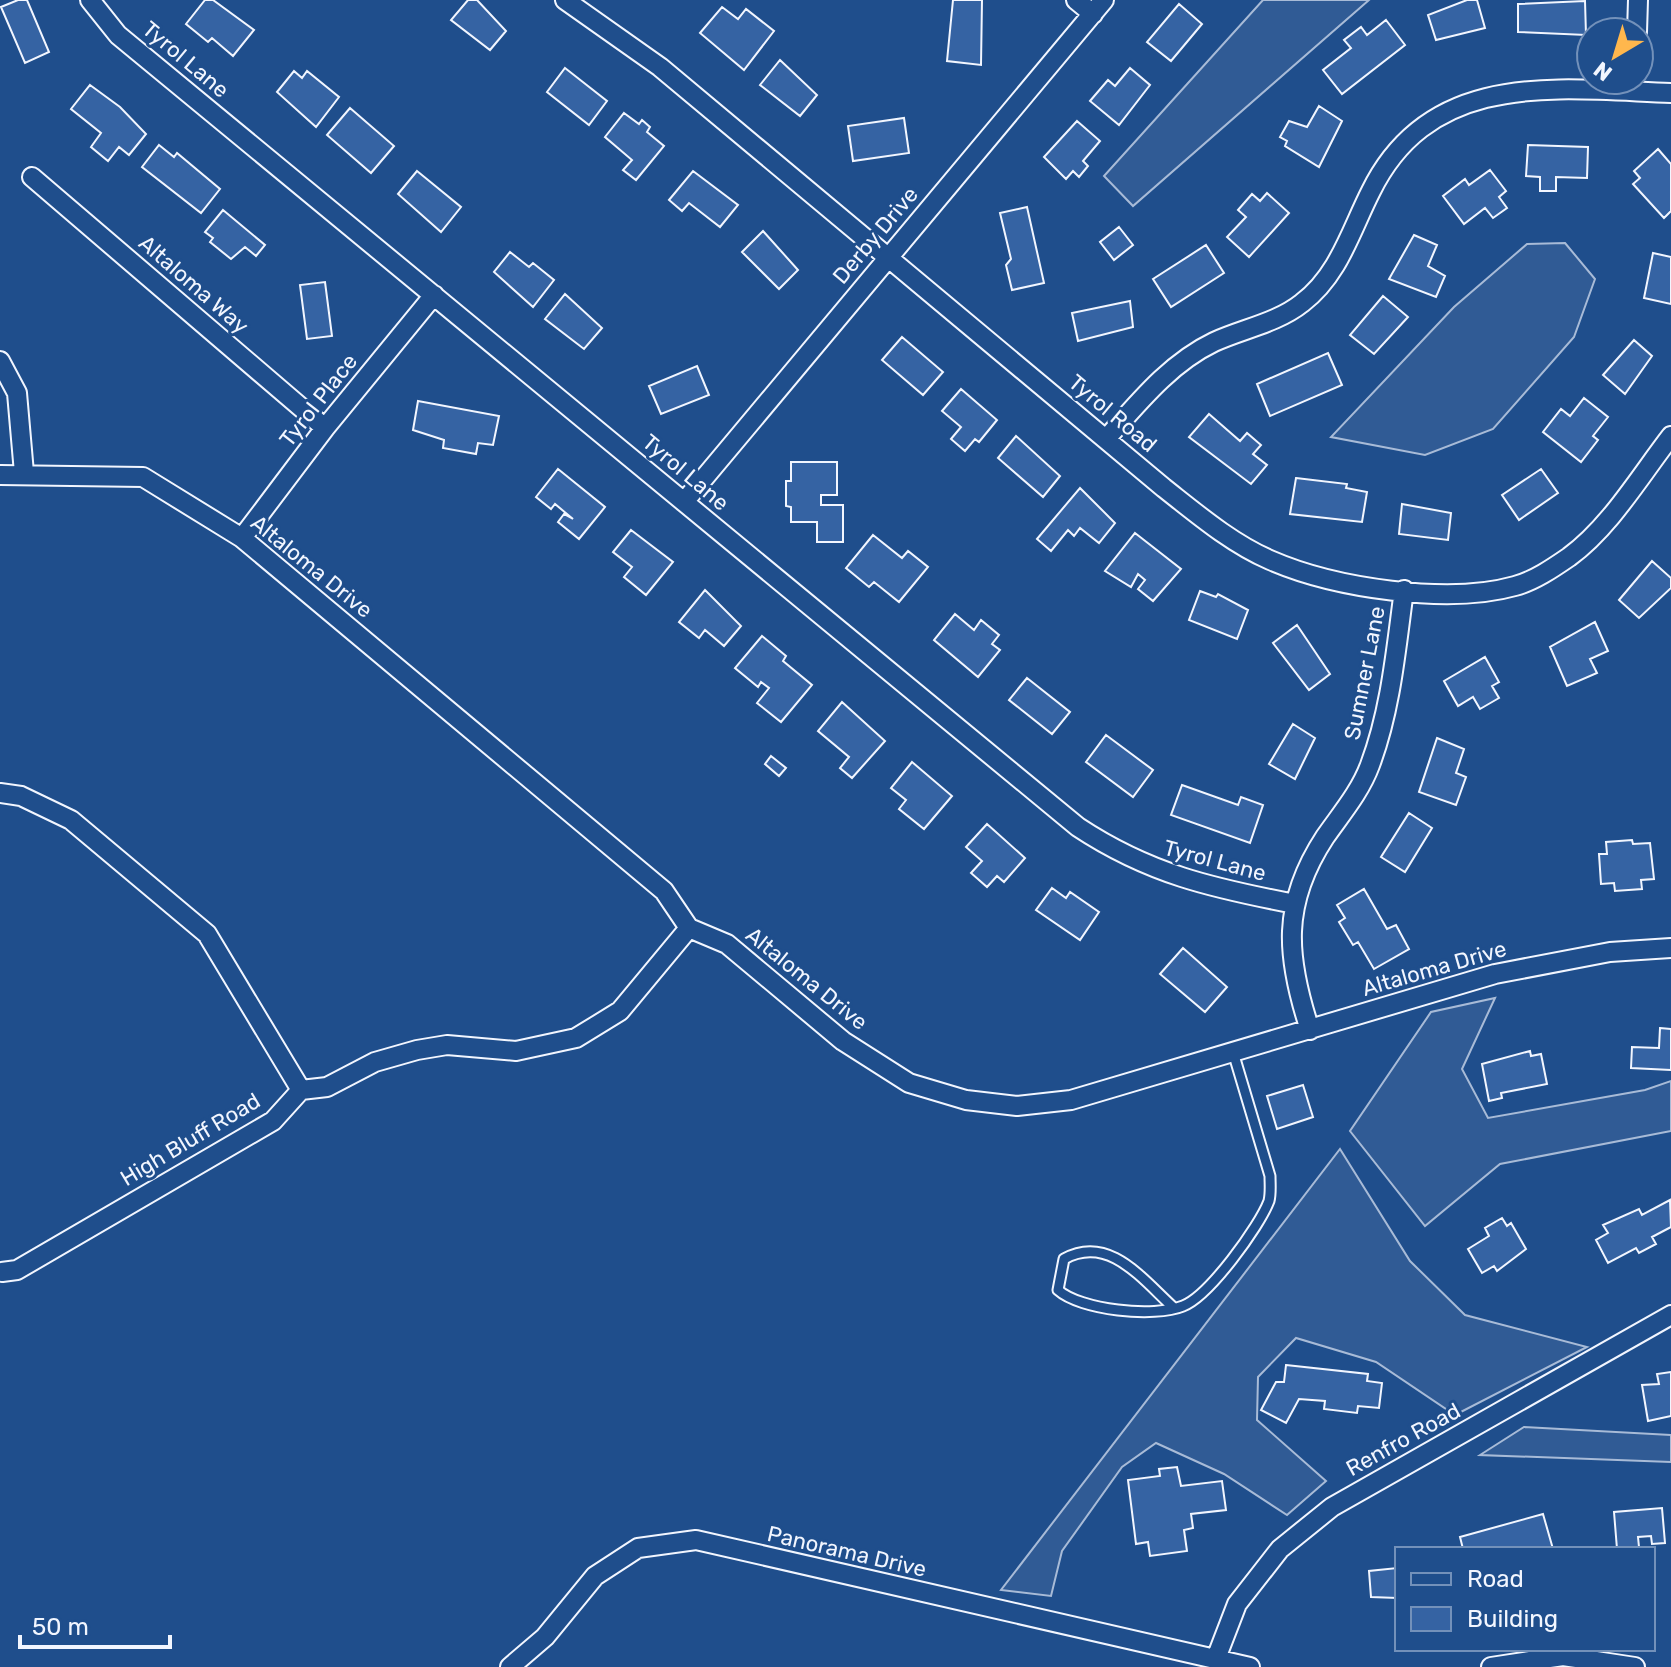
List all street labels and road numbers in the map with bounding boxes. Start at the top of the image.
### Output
street label: Tyrol Lane [137,15,234,103]
street label: Derby Drive [827,181,924,289]
street label: Altaloma Way [133,229,254,339]
street label: Tyrol Place [274,348,363,452]
street label: Tyrol Road [1063,369,1162,458]
street label: Tyrol Lane [637,428,734,516]
street label: Altaloma Drive [245,509,378,624]
street label: Sumner Lane [1338,604,1391,742]
street label: Tyrol Lane [1161,834,1269,887]
street label: Altaloma Drive [740,921,873,1036]
street label: Altaloma Drive [1359,935,1509,1002]
street label: High Bluff Road [115,1087,265,1192]
street label: Renfro Road [1341,1397,1465,1482]
street label: Panorama Drive [765,1520,929,1583]

